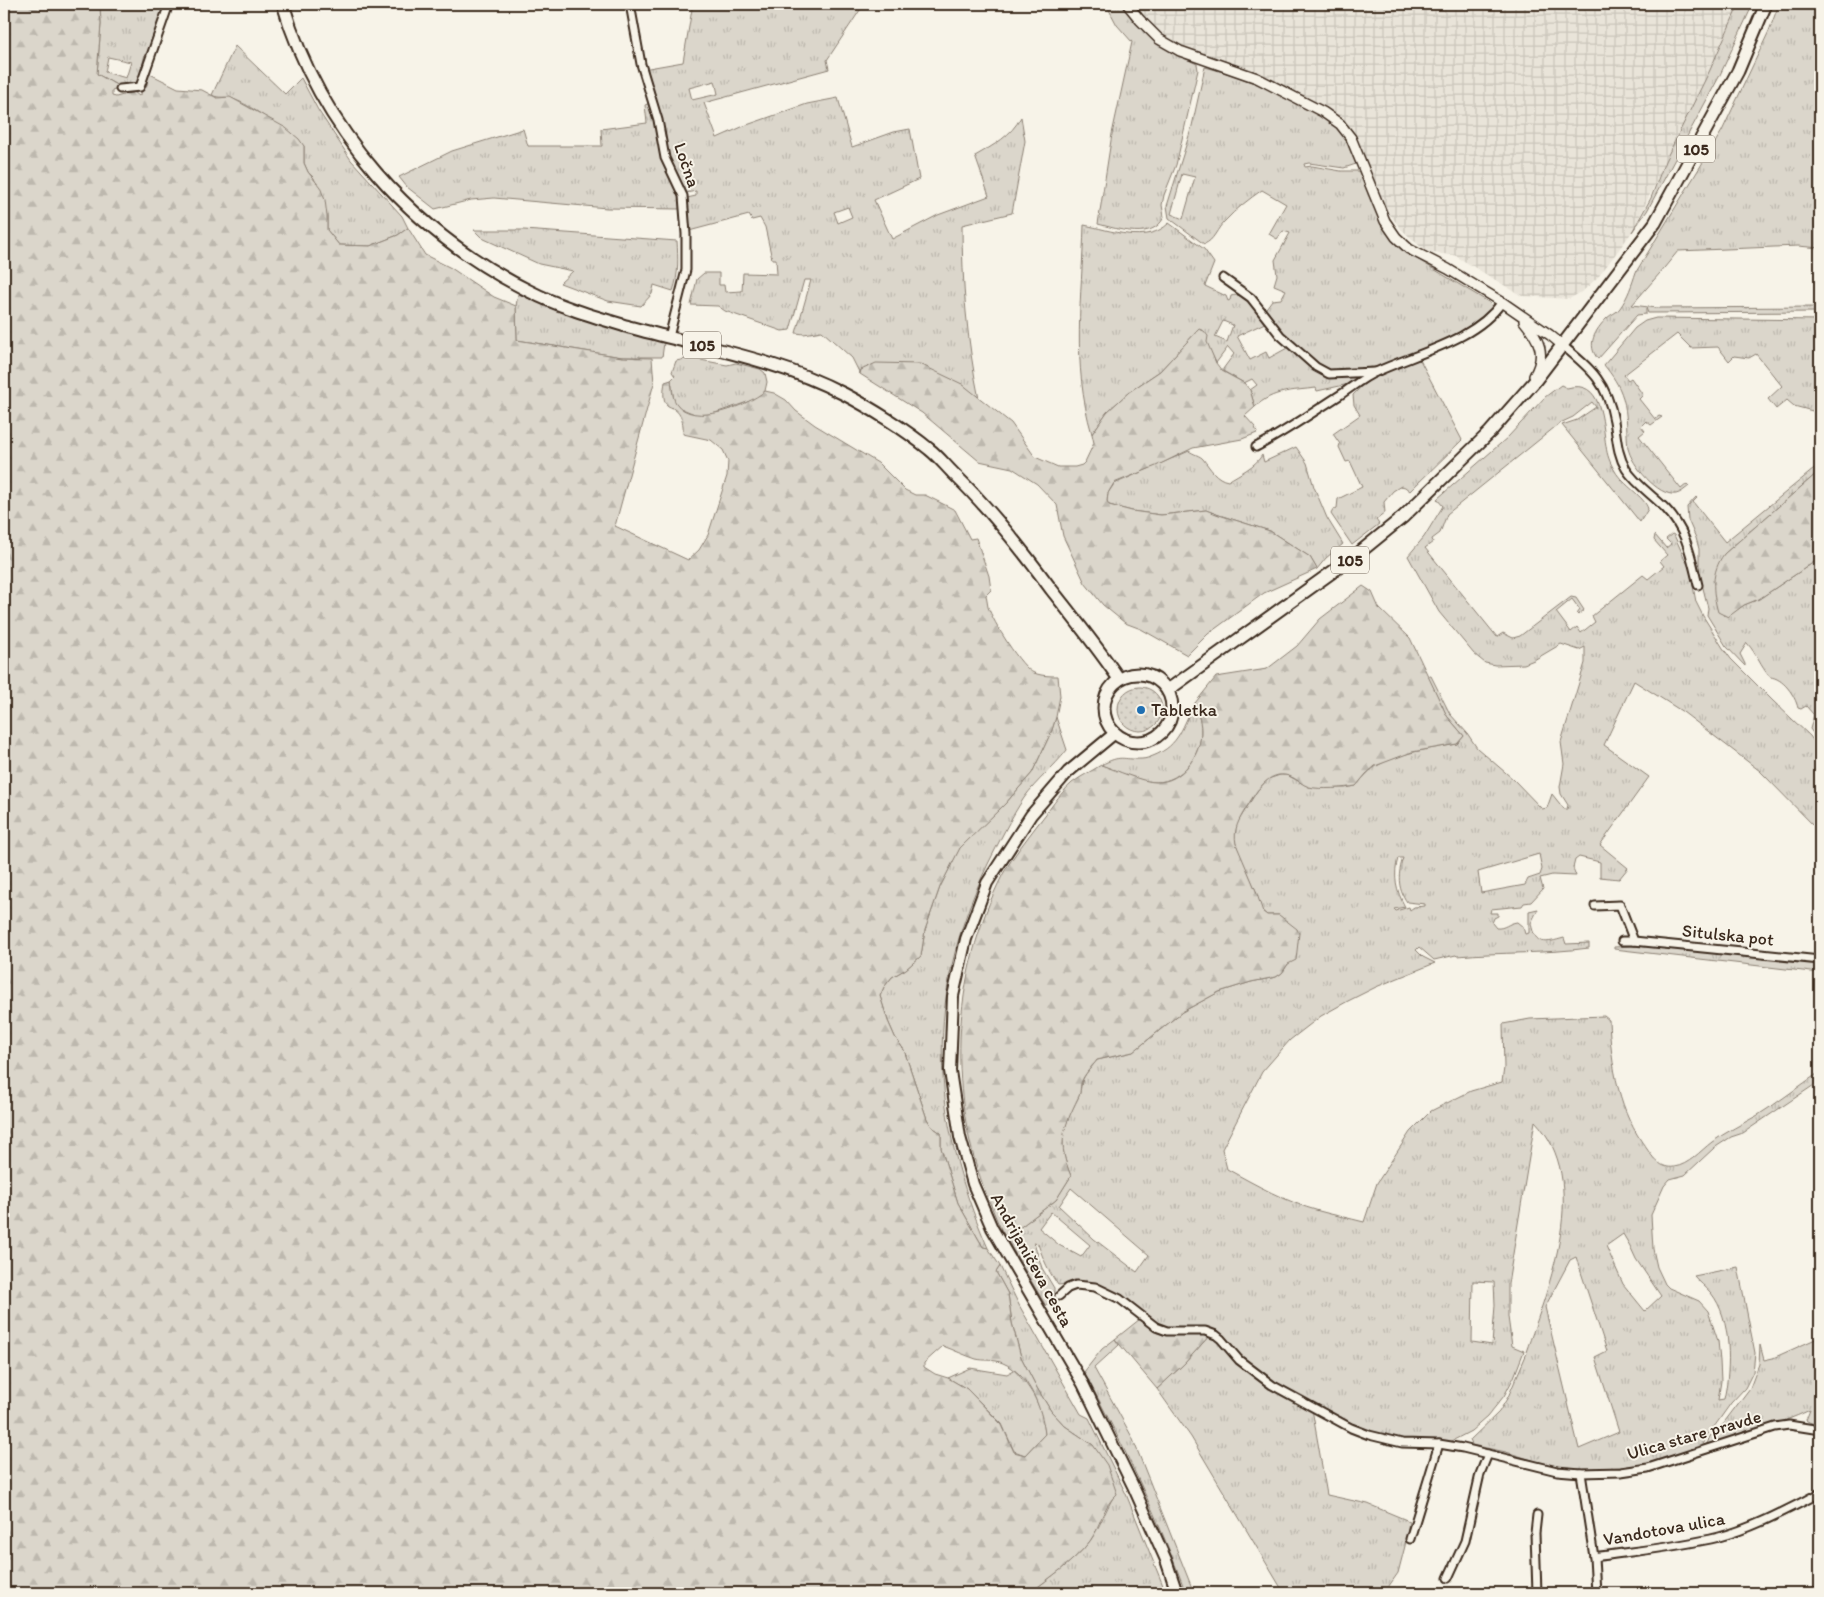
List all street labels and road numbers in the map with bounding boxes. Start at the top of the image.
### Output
road number: 105 [1677,136,1715,162]
street label: Ločna [669,140,705,190]
road number: 105 [683,332,721,358]
road number: 105 [1331,546,1369,574]
street label: Situlska pot [1681,919,1775,951]
street label: Andrijaničeva cesta [986,1189,1078,1332]
street label: Ulica stare pravde [1624,1405,1764,1465]
street label: Vandotova ulica [1601,1507,1727,1551]

